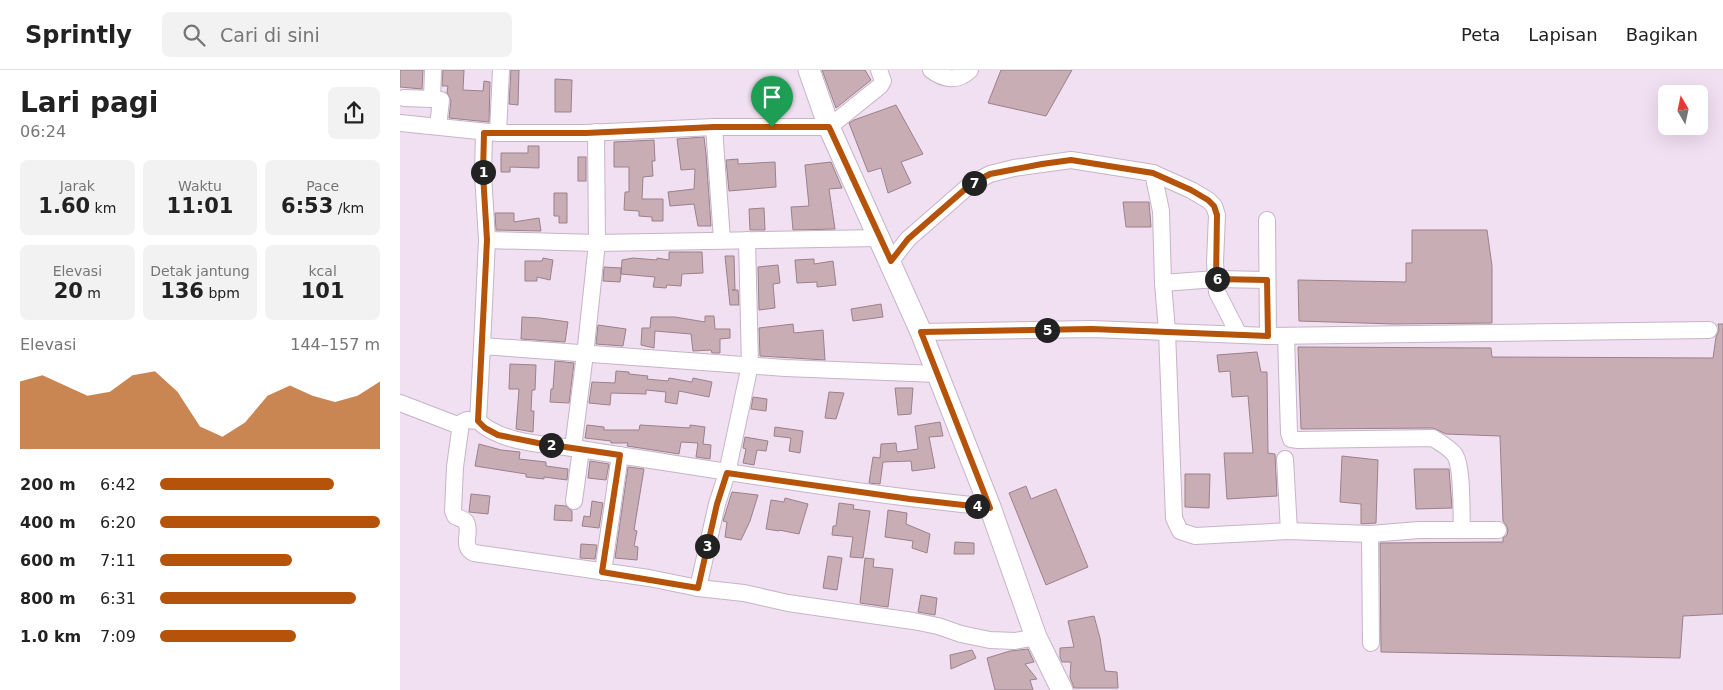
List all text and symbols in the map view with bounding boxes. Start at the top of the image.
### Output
search box [162,12,512,57]
text: Sprintly [25,21,132,49]
icon: search [180,21,208,49]
text: Cari di sini [220,24,320,46]
text: Peta [1461,24,1500,45]
text: Lapisan [1528,24,1598,45]
text: Bagikan [1626,24,1698,45]
pin [751,76,793,127]
icon: arrive [758,83,786,111]
north arrow [1658,85,1708,135]
map controls [1658,85,1708,135]
text: Lari pagi [20,86,158,119]
button: share [328,87,380,139]
text: 06:24 [20,122,66,141]
pin: 1 [470,160,496,184]
text: 1 [479,164,488,180]
pin: 7 [962,170,986,196]
text: 7 [970,175,979,191]
text: Jarak [60,178,95,194]
text: Waktu [178,178,222,194]
text: Pace [306,178,339,194]
text: 1.60 [38,194,90,218]
text: 11:01 [167,194,233,218]
text: 6:53 [281,194,333,218]
text: km [90,200,116,216]
text: /km [333,200,364,216]
text: Elevasi [53,263,102,279]
text: Detak jantung [150,263,250,279]
text: kcal [309,263,337,279]
pin: 6 [1204,266,1230,292]
text: 6 [1213,271,1222,287]
text: 20 [54,279,83,303]
text: 136 [160,279,204,303]
text: 101 [301,279,345,303]
text: m [83,285,101,301]
text: bpm [204,285,240,301]
pin: 5 [1034,318,1060,342]
text: 5 [1043,322,1052,338]
text: Elevasi [20,335,76,354]
text: 144–157 m [290,335,380,354]
pin: 2 [538,432,564,458]
text: 2 [547,437,556,453]
text: 200 m [20,475,76,494]
text: 6:42 [100,475,136,494]
pin: 4 [964,494,990,518]
text: 4 [973,498,982,514]
text: 400 m [20,513,76,532]
text: 6:20 [100,513,136,532]
pin: 3 [694,534,720,558]
text: 3 [703,538,712,554]
text: 600 m [20,551,76,570]
text: 7:11 [100,551,136,570]
text: 800 m [20,589,76,608]
text: 6:31 [100,589,136,608]
text: 1.0 km [20,627,81,646]
text: 7:09 [100,627,136,646]

